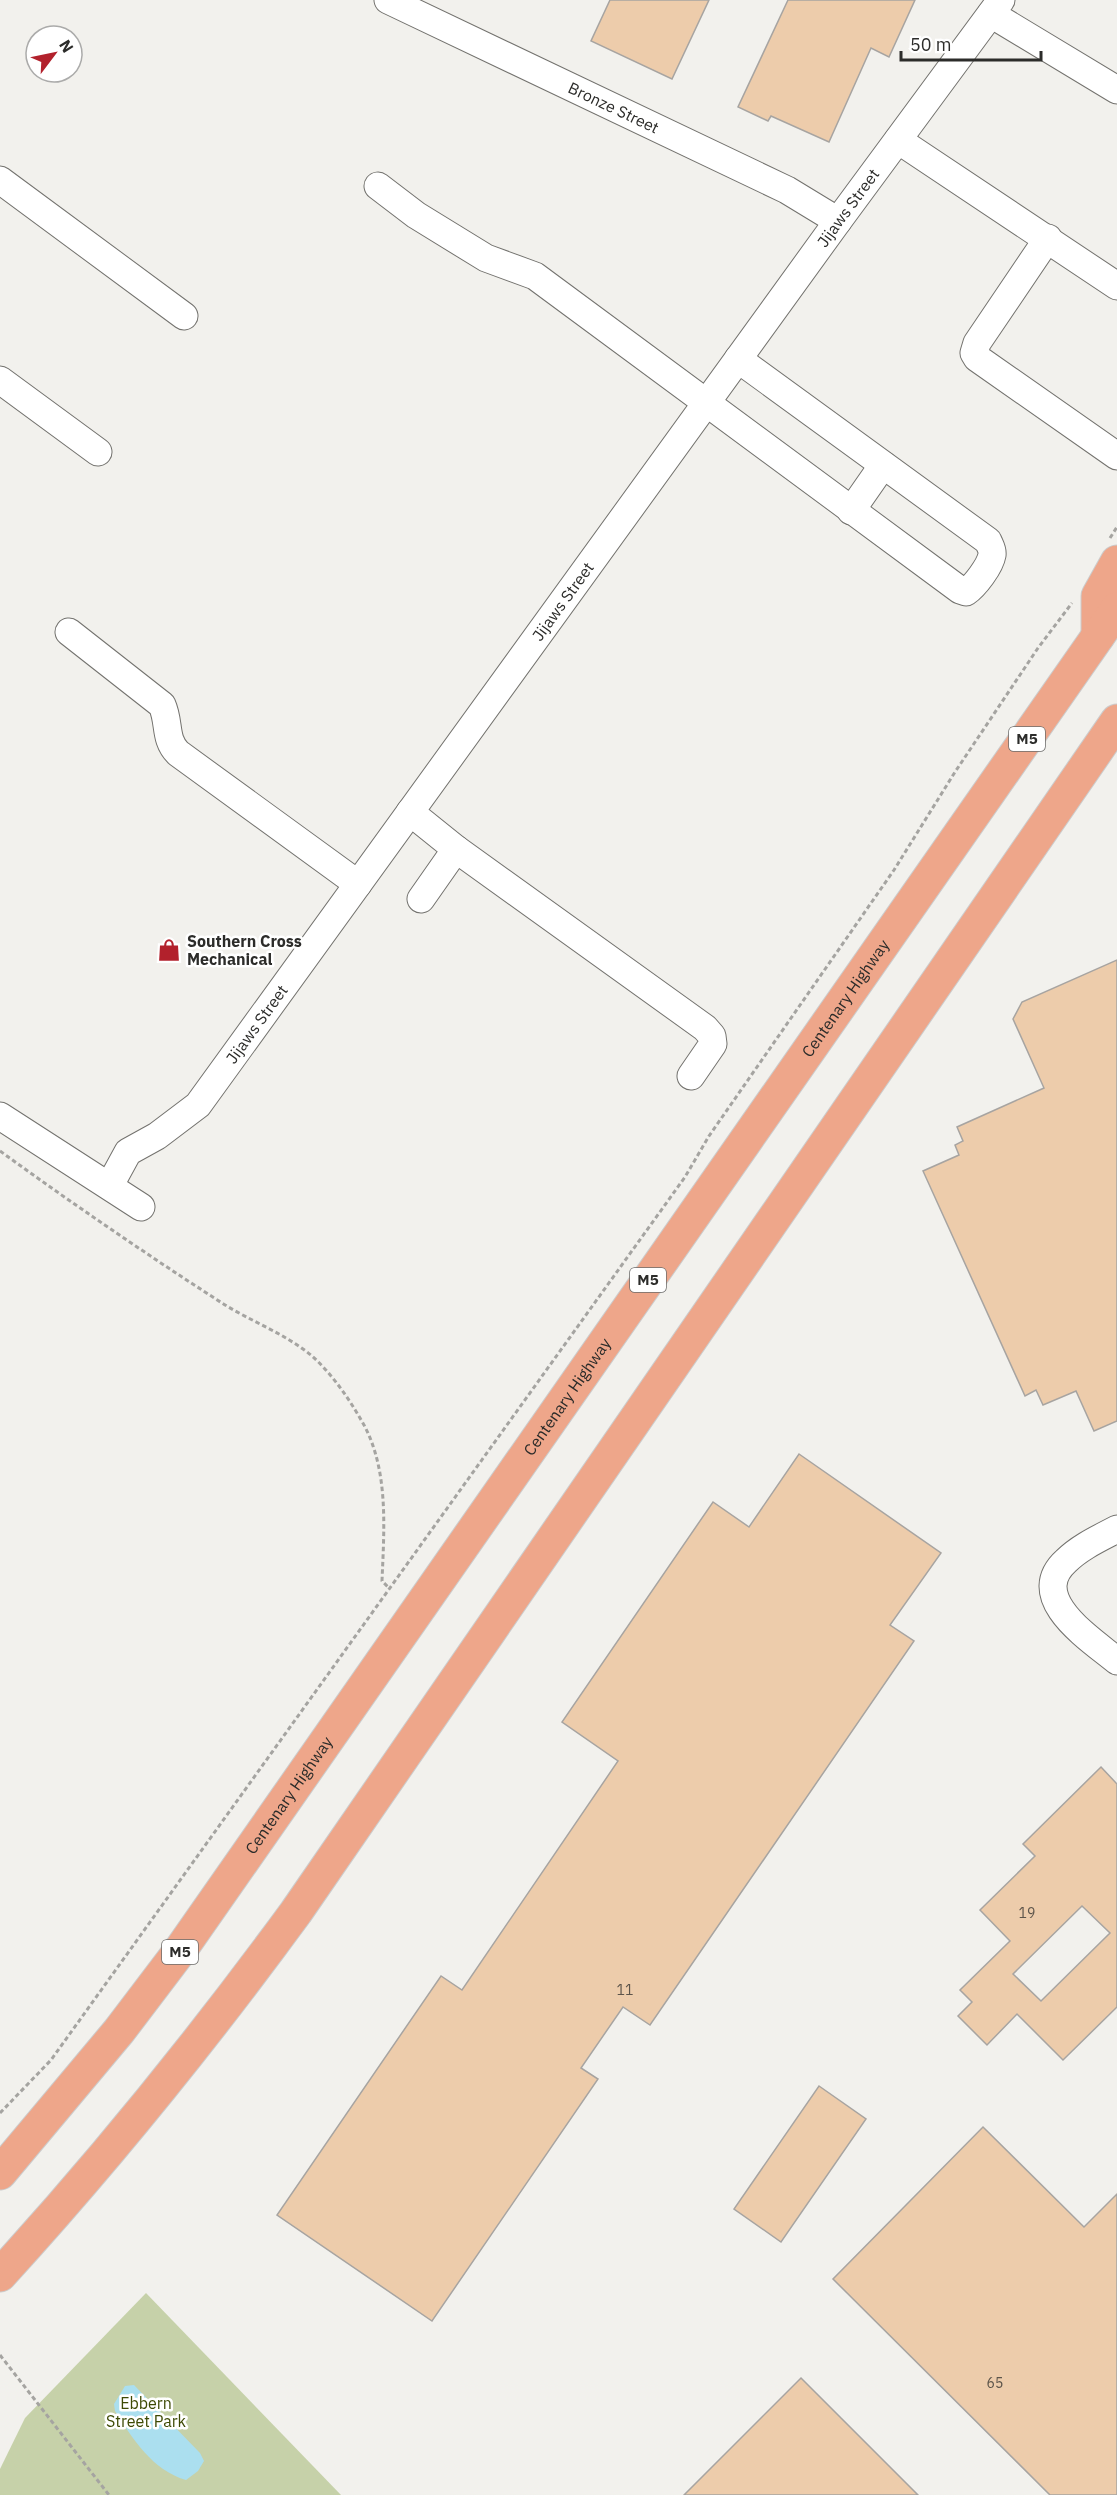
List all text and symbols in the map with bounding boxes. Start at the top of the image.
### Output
north arrow [24,24,84,84]
scale bar [901,24,1040,62]
text: 50 m [910,33,952,56]
text: N [55,36,78,56]
street label: Bronze Street [565,77,662,138]
street label: Jijaws Street [812,165,883,251]
street label: Jijaws Street [527,558,598,645]
road number: M5 [1009,727,1045,751]
place label: Southern Cross Mechanical [187,931,302,969]
street label: Centenary Highway [797,935,893,1061]
shop icon: Southern Cross Mechanical [156,937,182,963]
street label: Jijaws Street [221,981,292,1067]
road number: M5 [630,1268,666,1292]
street label: Centenary Highway [519,1334,615,1459]
street label: Centenary Highway [241,1732,337,1858]
house number: 19 [1019,1904,1035,1922]
road number: M5 [162,1940,198,1964]
house number: 11 [617,1981,633,1999]
house number: 65 [987,2374,1003,2392]
park label: Ebbern Street Park [106,2393,187,2431]

